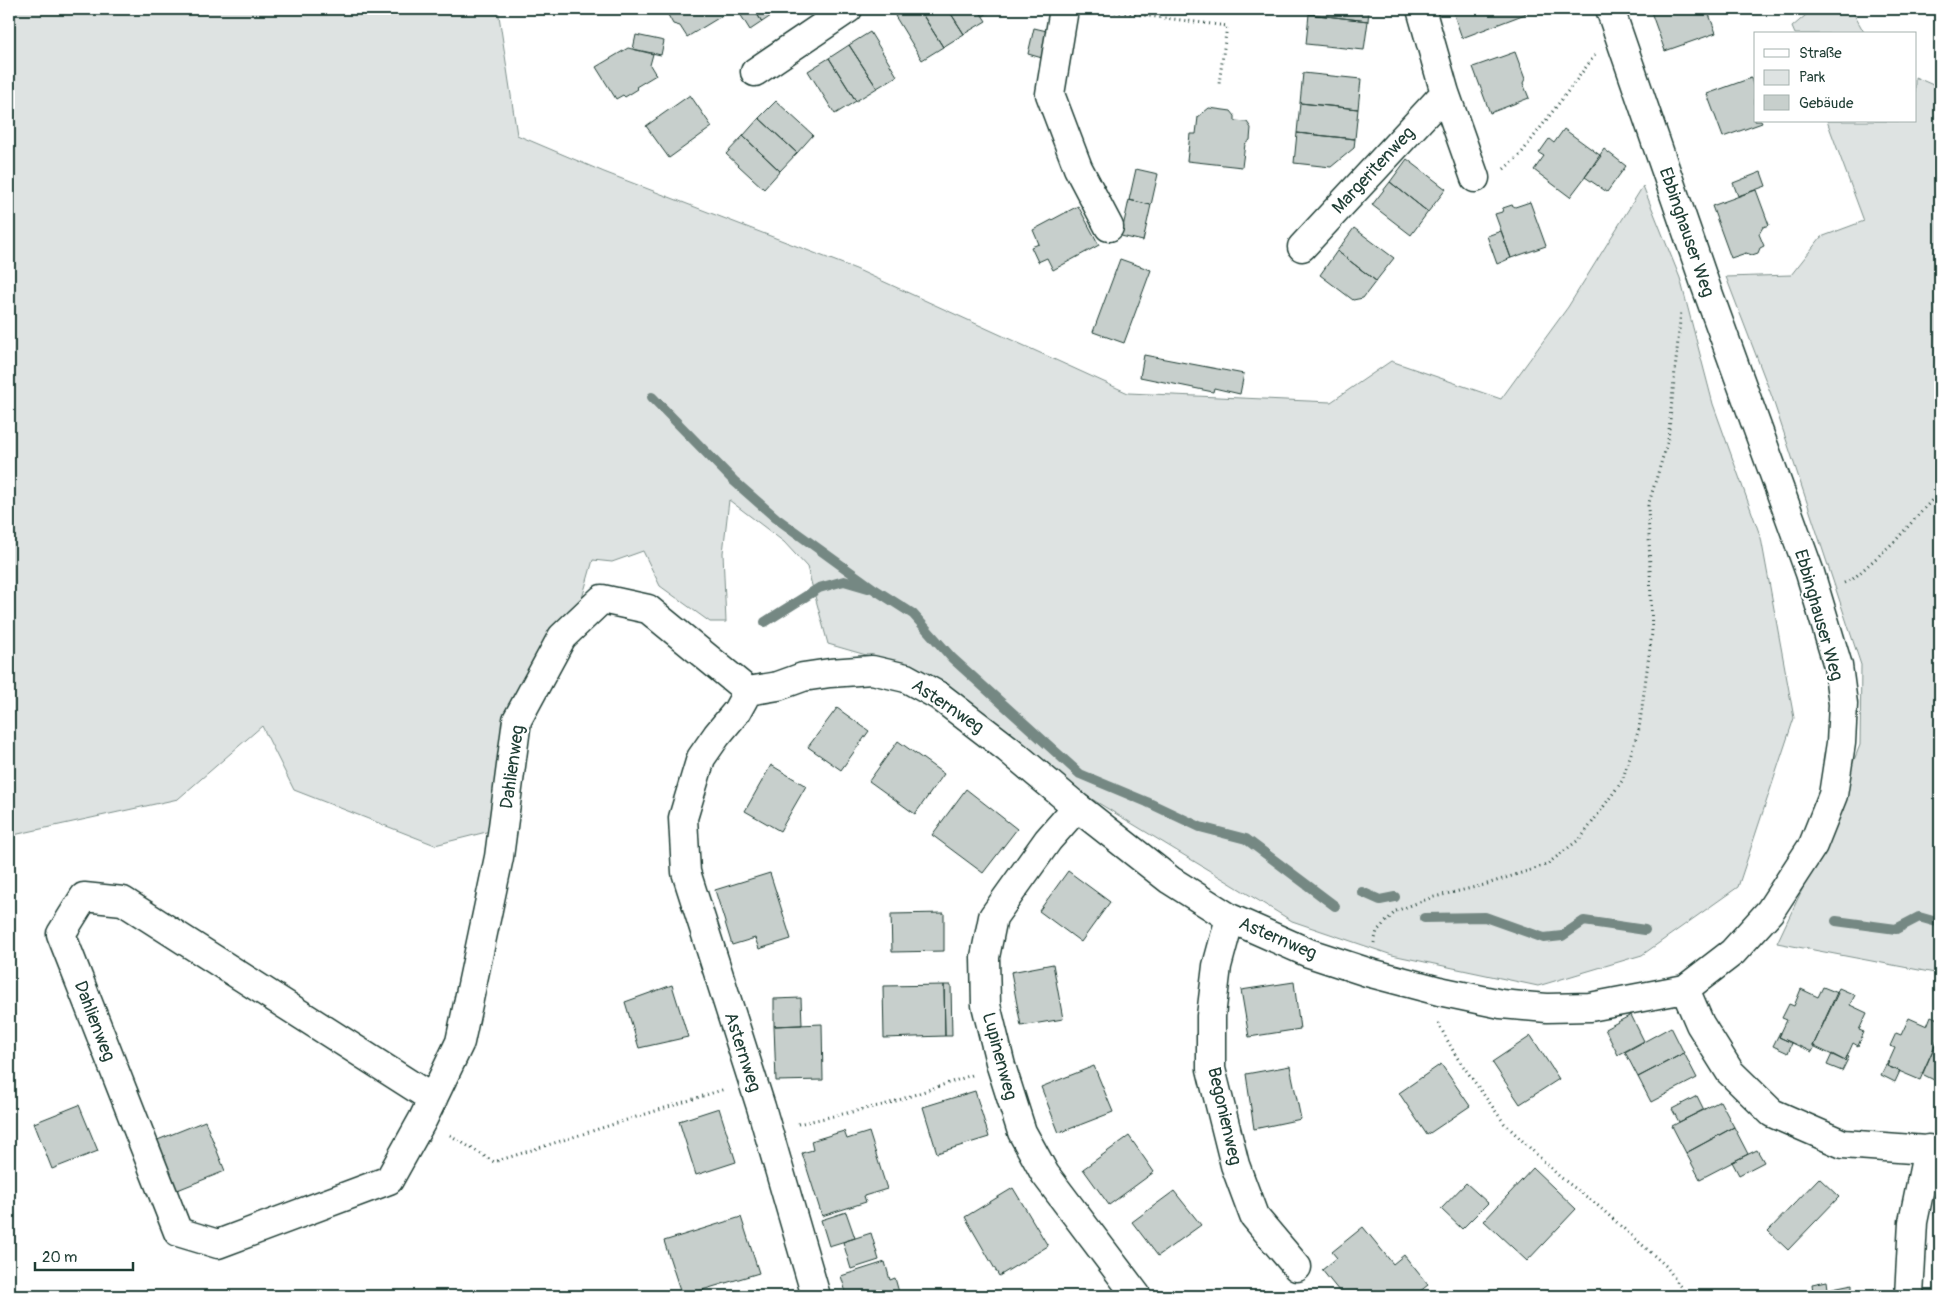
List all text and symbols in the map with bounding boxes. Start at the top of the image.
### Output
legend [1754,32,1916,122]
text: Straße [1799,44,1842,63]
text: Park [1799,68,1826,87]
text: Gebäude [1799,94,1854,113]
street label: Margeritenweg [1327,122,1420,219]
street label: Ebbinghauser Weg [1654,164,1719,300]
street label: Ebbinghauser Weg [1789,547,1848,683]
street label: Asternweg [907,674,988,739]
street label: Dahlienweg [495,724,530,810]
street label: Asternweg [1235,912,1320,965]
street label: Dahlienweg [69,978,120,1065]
street label: Asternweg [719,1009,766,1095]
street label: Lupinenweg [977,1010,1022,1102]
street label: Begonienweg [1202,1065,1247,1167]
scale bar [35,1240,132,1272]
text: 20 m [42,1248,77,1267]

